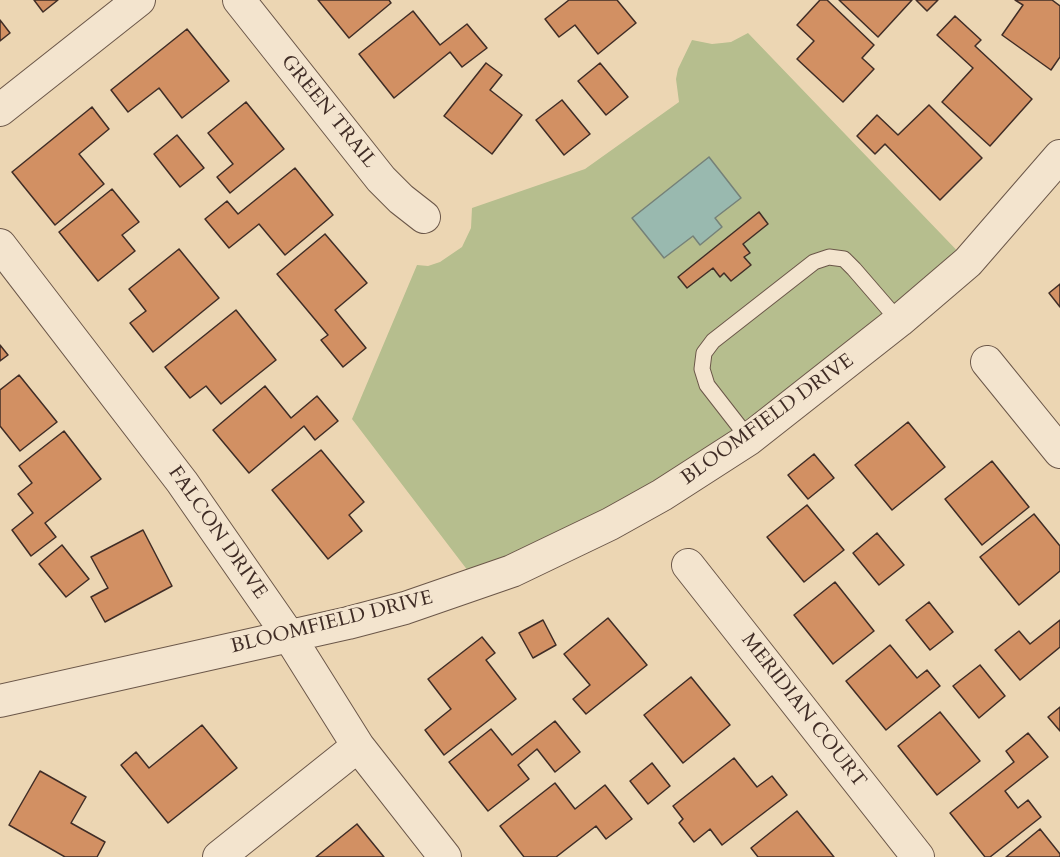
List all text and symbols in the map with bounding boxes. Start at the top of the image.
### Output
street label: GREEN TRAIL [275,51,381,173]
street label: BLOOMFIELD DRIVE [677,349,859,491]
street label: FALCON DRIVE [162,462,272,604]
street label: BLOOMFIELD DRIVE [228,586,436,660]
street label: MERIDIAN COURT [735,629,871,793]

